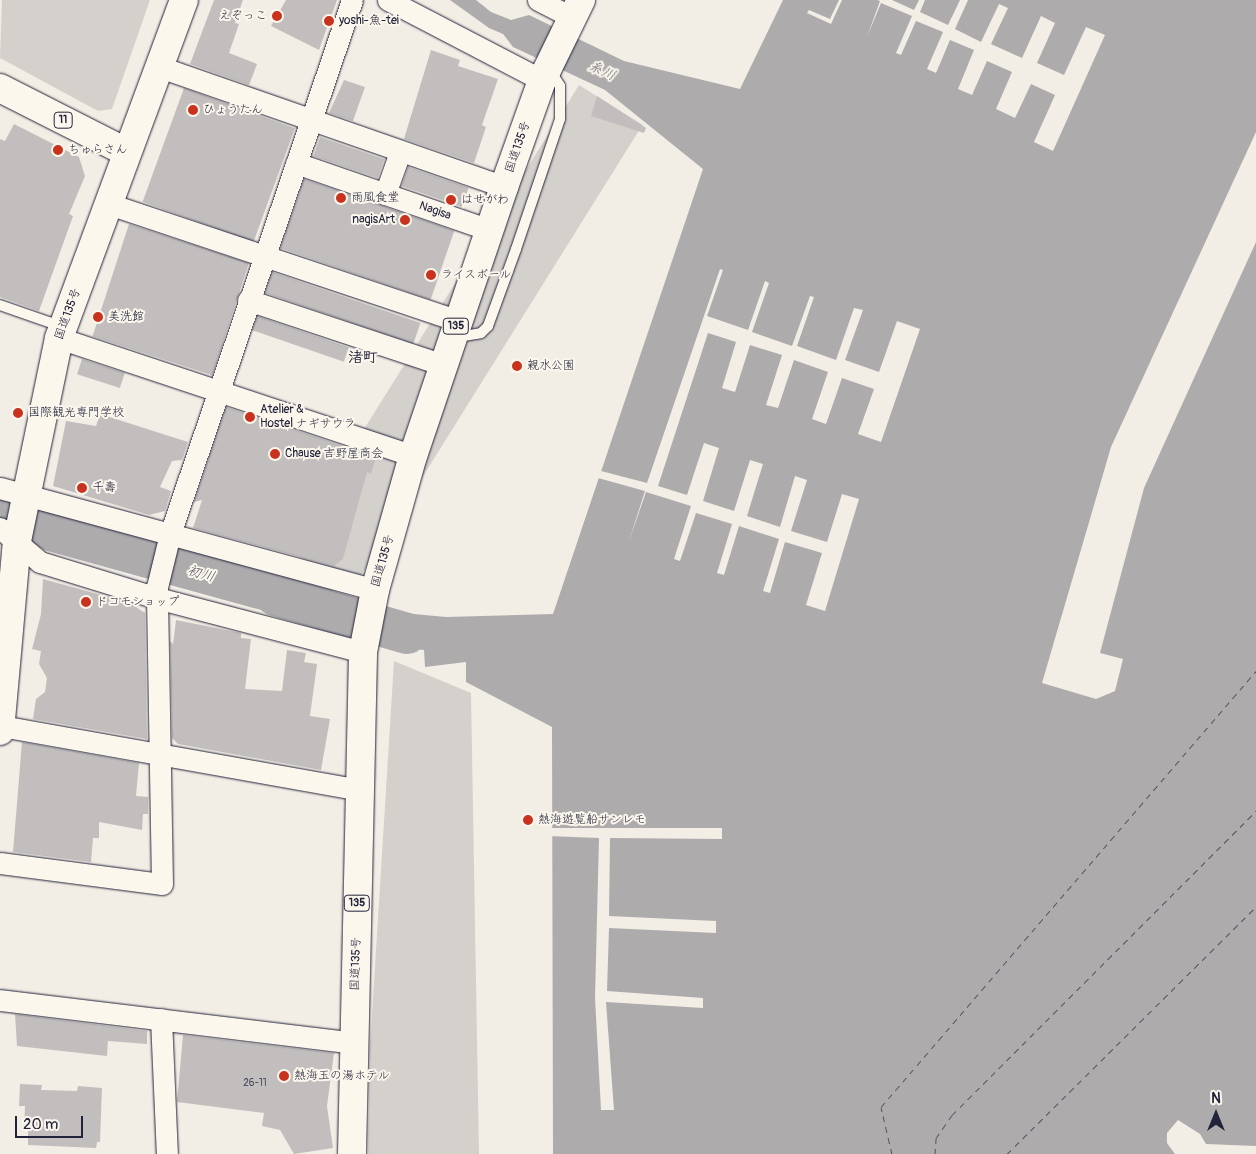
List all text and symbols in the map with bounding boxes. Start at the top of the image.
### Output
place label: えぞっこ [219,9,267,23]
marker: えぞっこ [271,10,283,22]
place label: yoshi-魚-tei [339,14,399,28]
marker: yoshi-魚-tei [323,15,335,27]
water label: 糸川 [586,57,618,85]
place label: ひょうたん [203,103,263,117]
marker: ひょうたん [187,104,199,116]
road number: 11 [53,112,73,128]
street label: 国道135号 [502,119,534,175]
place label: ちゅらさん [68,143,128,157]
marker: ちゅらさん [52,144,64,156]
place label: 雨風食堂 [351,191,399,205]
marker: 雨風食堂 [335,192,347,204]
place label: はせがわ [461,193,509,207]
marker: はせがわ [445,194,457,206]
street label: Nagisa [417,199,453,223]
place label: nagisArt [352,213,395,227]
marker: nagisArt [399,214,411,226]
place label: ライスボール [441,268,513,282]
marker: ライスボール [425,269,437,281]
street label: 国道135号 [52,286,84,342]
place label: 美洗館 [108,310,144,324]
marker: 美洗館 [92,311,104,323]
road number: 135 [442,318,470,334]
district label: 渚町 [348,349,378,367]
place label: 親水公園 [527,359,575,373]
marker: 親水公園 [511,360,523,372]
place label: Atelier & Hostel ナギサウラ [260,403,356,431]
place label: 国際観光専門学校 [28,406,124,420]
marker: 国際観光専門学校 [12,407,24,419]
marker: Atelier & Hostel ナギサウラ [244,411,256,423]
place label: Chause 吉野屋商会 [285,447,383,461]
marker: Chause 吉野屋商会 [269,448,281,460]
place label: 千壽 [92,481,116,495]
marker: 千壽 [76,482,88,494]
street label: 国道135号 [369,533,397,589]
water label: 初川 [185,562,217,586]
place label: ドコモショップ [96,595,180,609]
marker: ドコモショップ [80,596,92,608]
place label: 熱海遊覧船サンレモ [538,813,646,827]
marker: 熱海遊覧船サンレモ [522,814,534,826]
road number: 135 [343,894,371,911]
street label: 国道135号 [348,937,364,991]
place label: 熱海玉の湯ホテル [294,1069,390,1083]
marker: 熱海玉の湯ホテル [278,1070,290,1082]
house number: 26-11 [243,1078,267,1090]
north arrow [1191,1089,1241,1139]
text: N [1211,1090,1221,1107]
scale bar [18,1106,85,1138]
text: 20 m [23,1115,58,1134]

